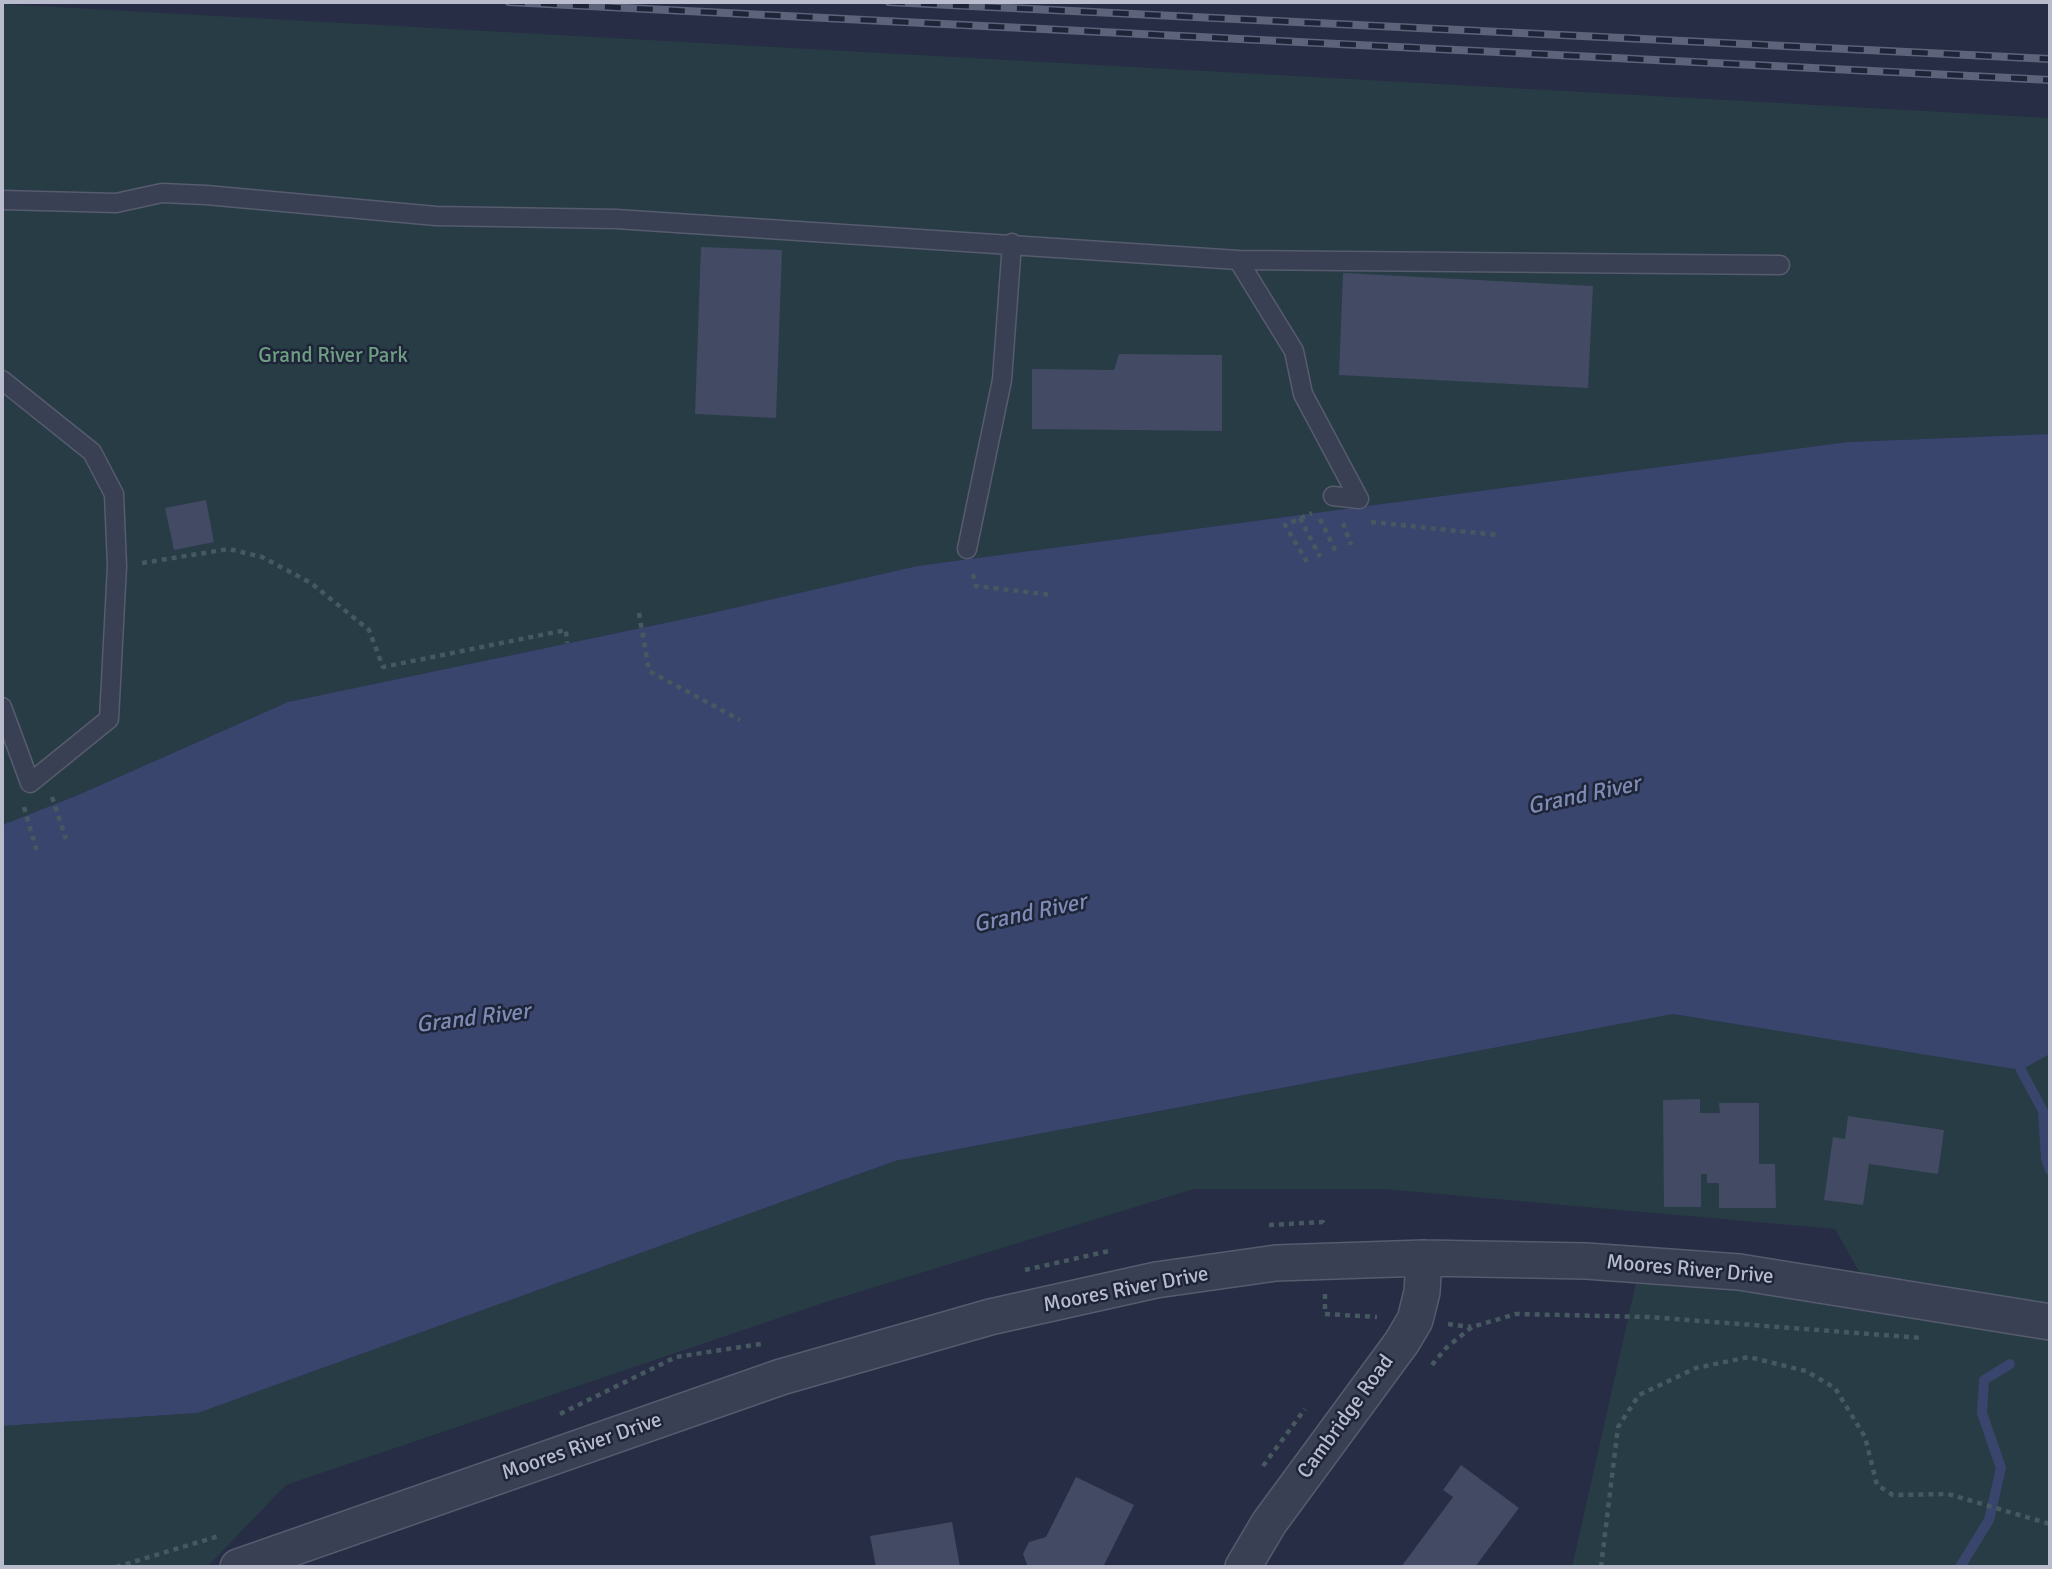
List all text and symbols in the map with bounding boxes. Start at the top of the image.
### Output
park label: Grand River Park [258,343,408,369]
water label: Grand River [1525,771,1643,821]
water label: Grand River [971,889,1089,939]
water label: Grand River [414,998,532,1040]
street label: Moores River Drive [1605,1250,1775,1290]
street label: Moores River Drive [1041,1262,1211,1318]
street label: Cambridge Road [1293,1350,1399,1484]
street label: Moores River Drive [499,1408,665,1486]

